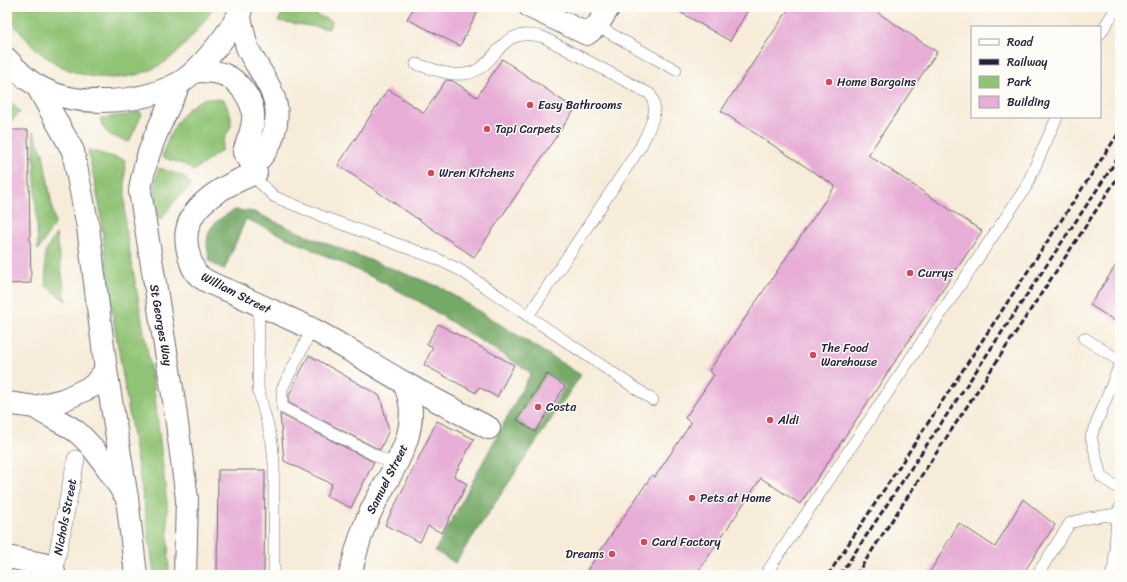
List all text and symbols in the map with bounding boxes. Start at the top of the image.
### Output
legend [971,26,1101,118]
text: Road [1007,31,1034,53]
text: Railway [1007,51,1048,73]
place label: Home Bargains [837,71,917,93]
text: Park [1007,71,1032,93]
marker: Home Bargains [824,77,834,87]
text: Building [1007,91,1050,113]
place label: Easy Bathrooms [538,94,622,116]
marker: Easy Bathrooms [525,100,535,110]
place label: Tapi Carpets [495,118,562,140]
marker: Tapi Carpets [482,124,492,134]
place label: Wren Kitchens [439,162,515,184]
marker: Wren Kitchens [426,168,436,178]
place label: Currys [918,262,954,284]
street label: William Street [197,266,276,321]
marker: Currys [905,268,915,278]
street label: St Georges Way [143,282,179,368]
place label: The Food Warehouse [821,337,877,373]
marker: The Food Warehouse [808,350,818,360]
place label: Costa [546,396,577,418]
marker: Costa [533,402,543,412]
place label: Aldi [777,409,800,431]
marker: Aldi [765,415,775,425]
street label: Samuel Street [360,440,414,518]
street label: Nichols Street [47,477,83,557]
place label: Pets at Home [700,487,771,509]
marker: Pets at Home [687,493,697,503]
place label: Card Factory [652,531,722,553]
marker: Card Factory [639,537,649,547]
place label: Dreams [566,543,604,565]
marker: Dreams [607,549,617,559]

